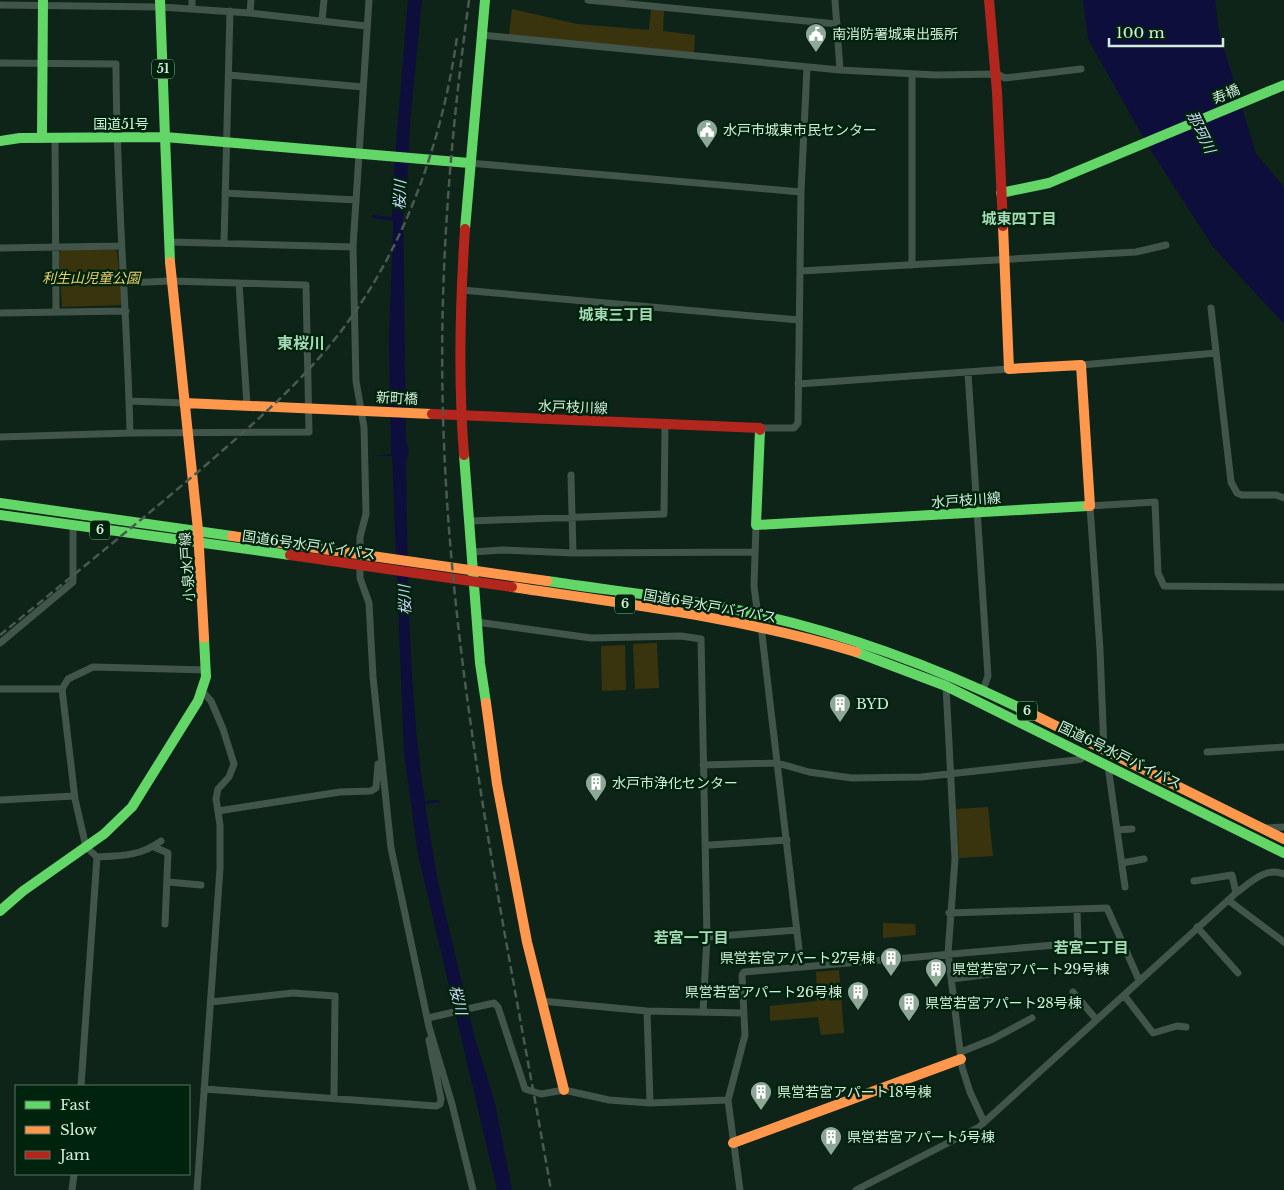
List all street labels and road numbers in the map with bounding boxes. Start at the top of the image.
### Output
road number: 51 [152,60,174,78]
street label: 寿橋 [1210,80,1242,108]
street label: 国道51号 [93,115,149,133]
street label: 新町橋 [376,388,418,408]
street label: 水戸枝川線 [538,397,608,417]
street label: 水戸枝川線 [930,489,1002,511]
road number: 6 [90,520,110,540]
street label: 国道6号水戸バイパス [241,527,377,563]
street label: 小泉水戸線 [176,531,198,603]
street label: 国道6号水戸バイパス [642,585,778,627]
road number: 6 [615,594,635,614]
road number: 6 [1017,701,1037,720]
street label: 国道6号水戸バイパス [1056,717,1184,793]

